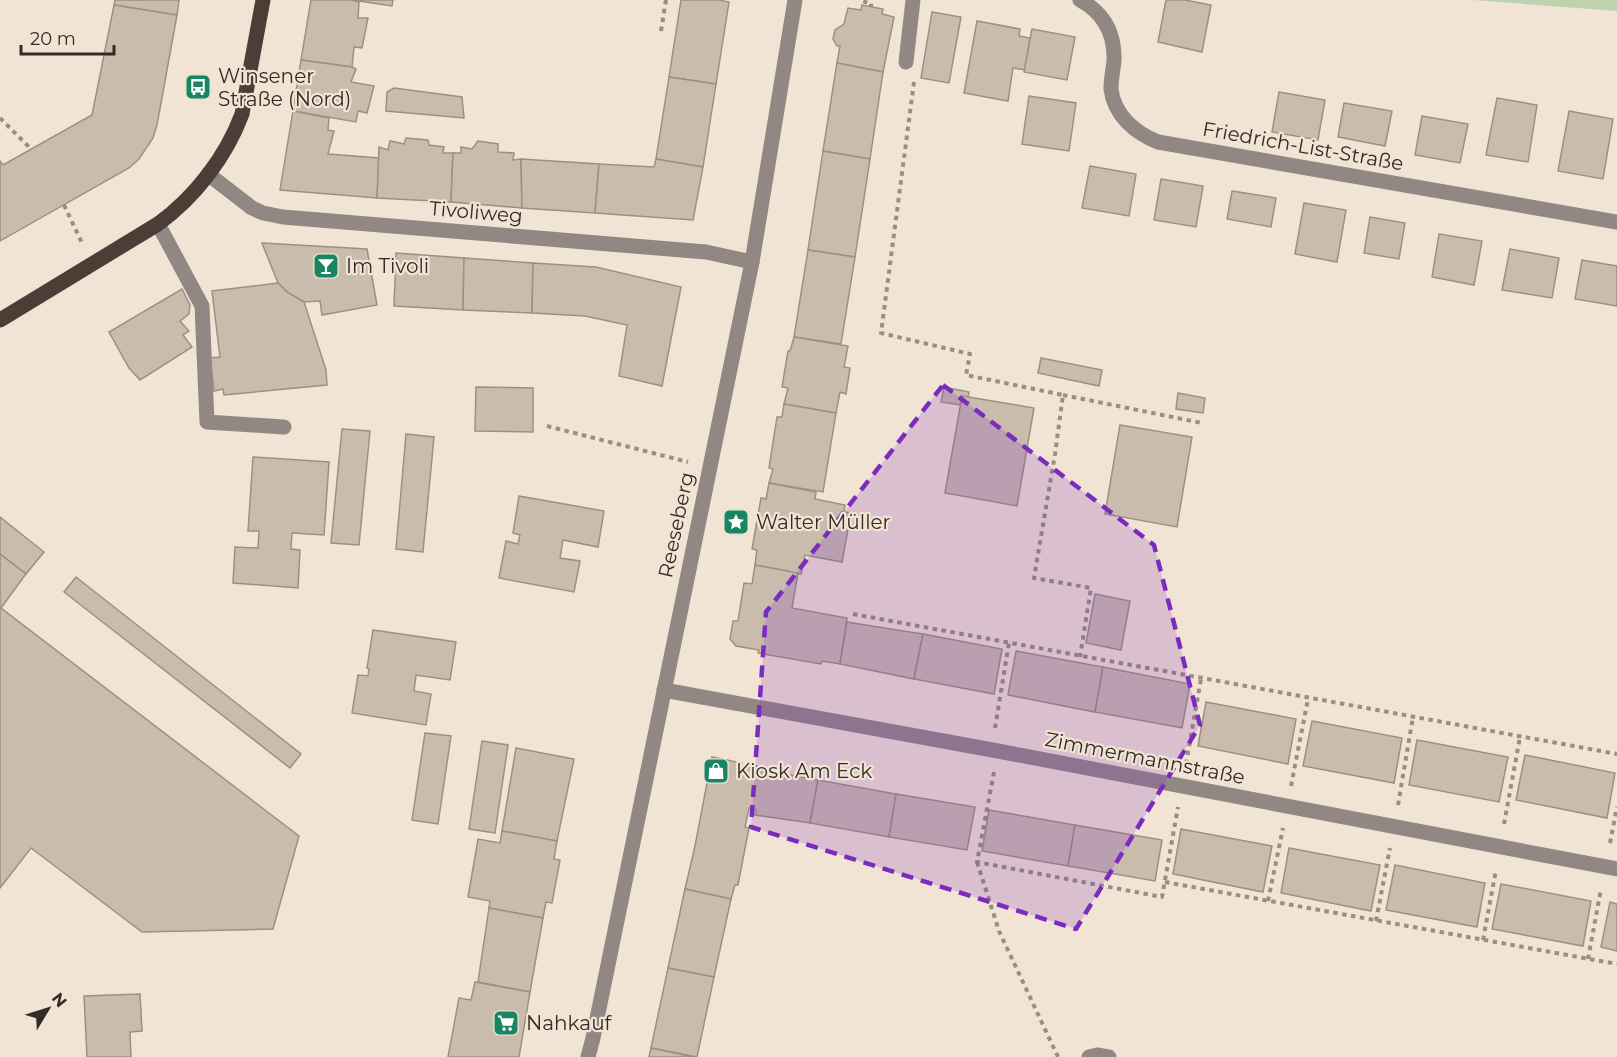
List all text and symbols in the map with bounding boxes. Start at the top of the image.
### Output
scale bar [21,18,114,56]
text: 20 m [30,28,76,50]
place label: Winsener Straße (Nord) [218,64,351,111]
bus stop icon: Winsener Straße (Nord) [183,72,213,102]
street label: Friedrich-List-Straße [1201,116,1405,176]
street label: Tivoliweg [428,196,524,228]
bar icon: Im Tivoli [311,251,341,281]
place label: Im Tivoli [346,254,429,278]
street label: Reeseberg [653,470,699,580]
place icon: Walter Müller [721,507,751,537]
place label: Walter Müller [756,510,891,534]
street label: Zimmermannstraße [1043,727,1247,789]
shop icon: Kiosk Am Eck [701,756,731,786]
place label: Kiosk Am Eck [736,759,872,783]
north arrow [18,979,78,1039]
text: N [48,989,71,1011]
supermarket icon: Nahkauf [491,1008,521,1038]
place label: Nahkauf [526,1011,613,1035]

